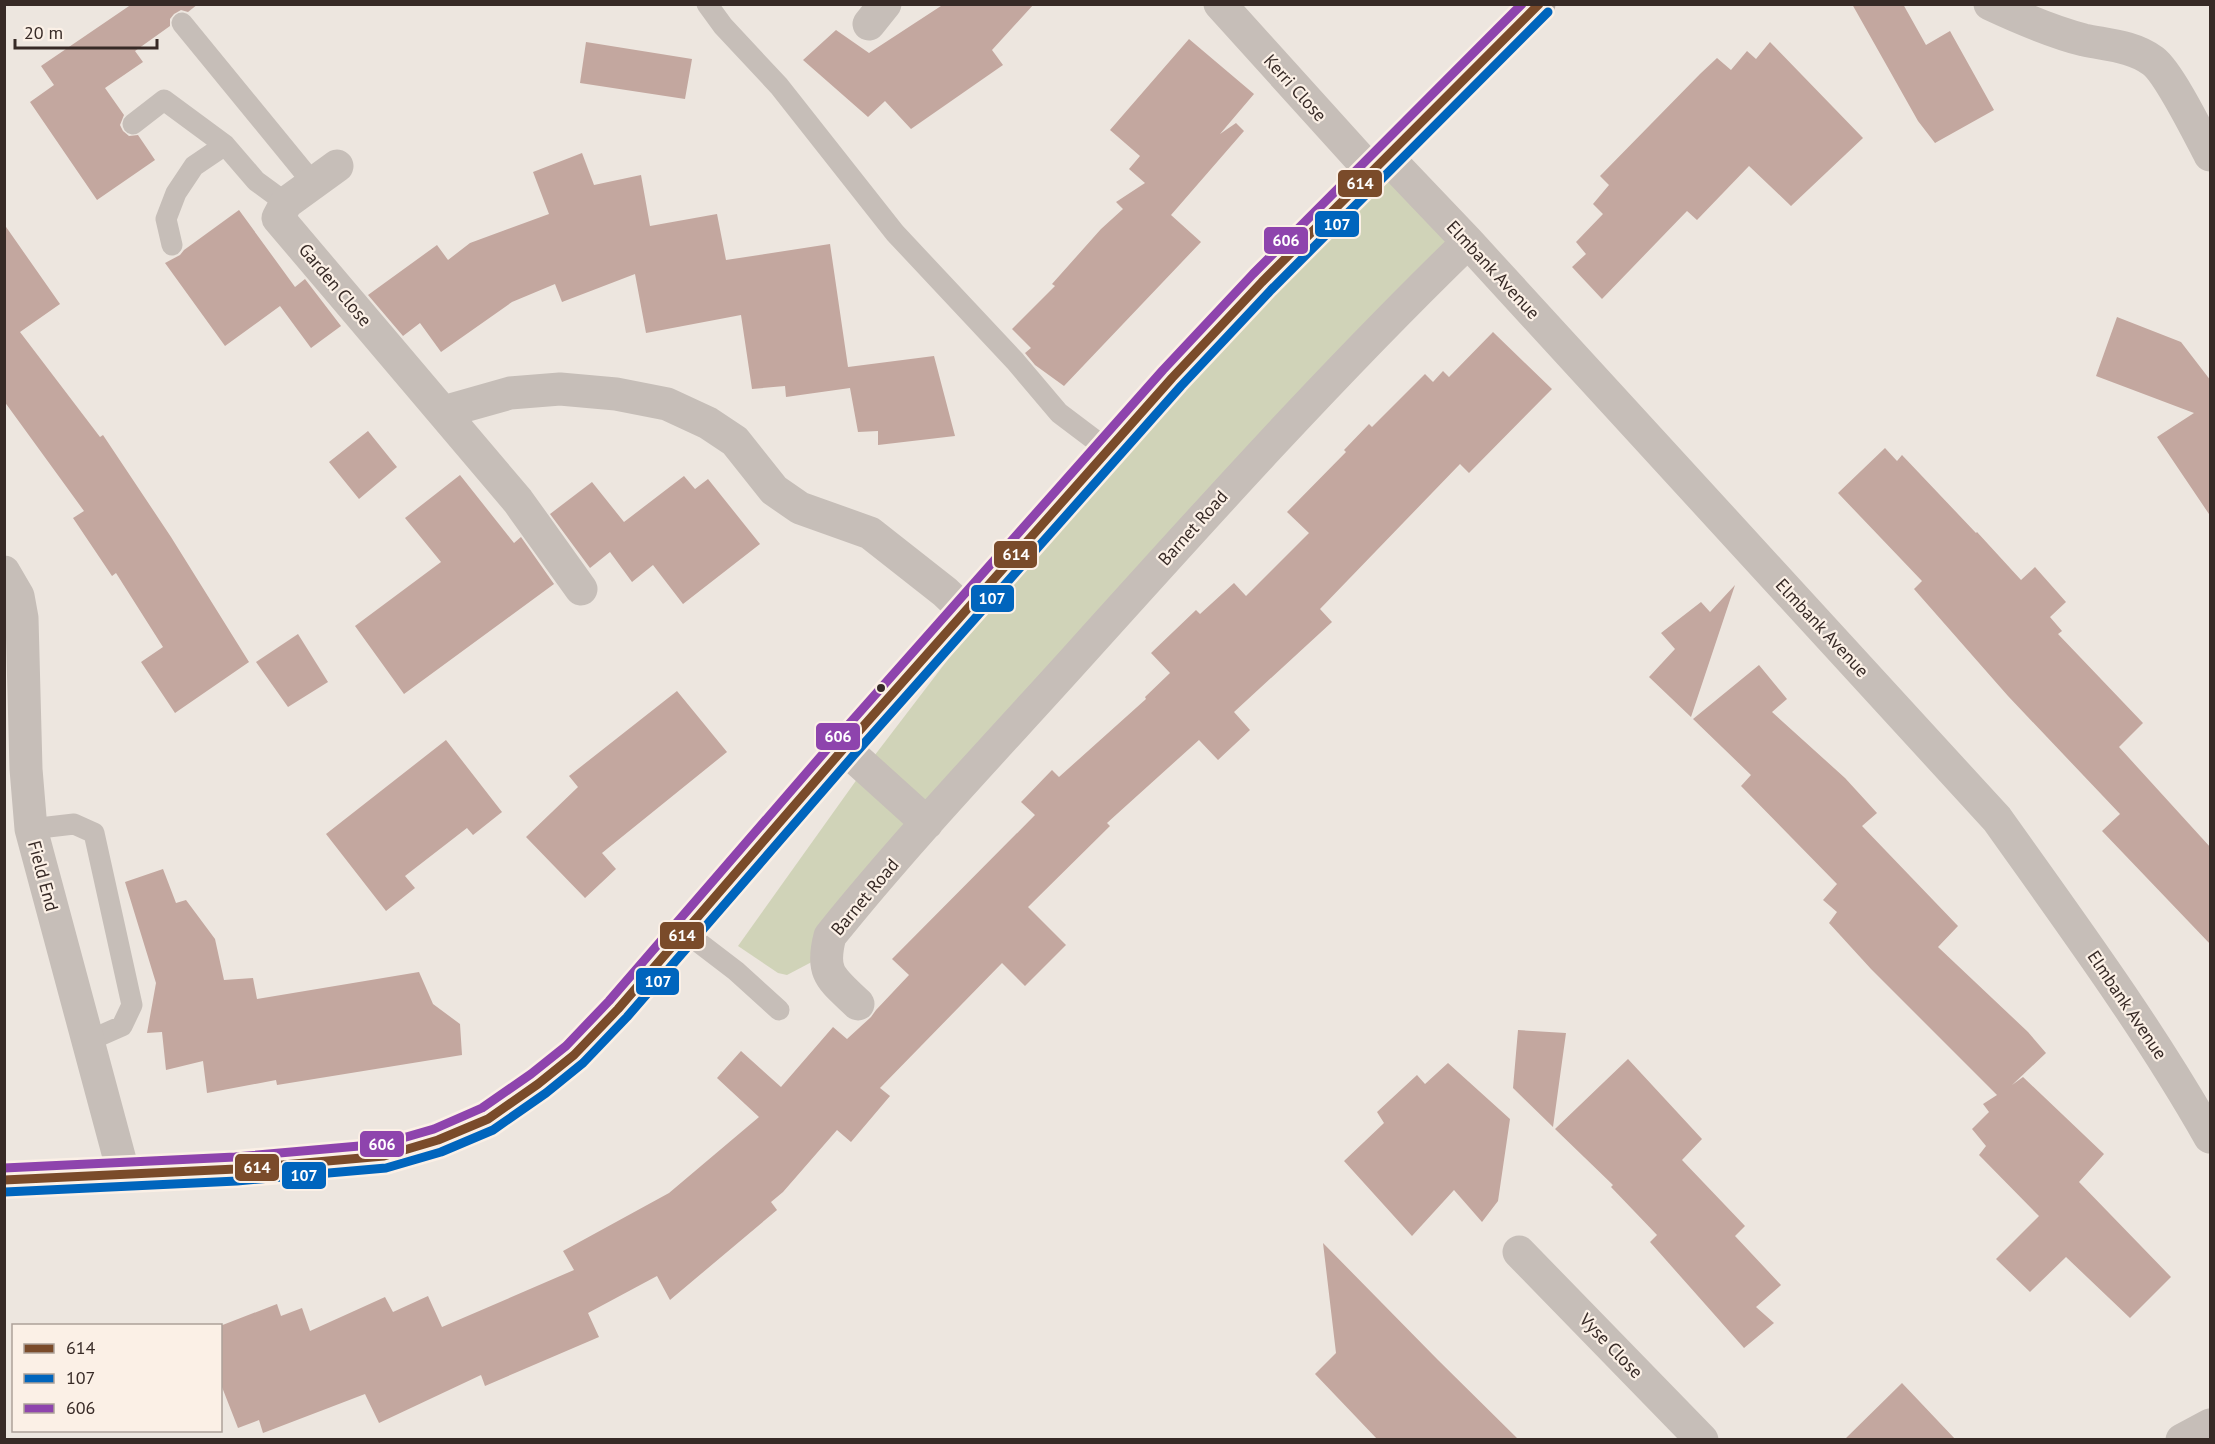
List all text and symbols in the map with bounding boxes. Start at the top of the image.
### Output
scale bar [15,12,158,50]
text: 20 m [24,21,63,44]
street label: Kerri Close [1259,49,1332,126]
line badge: 614 [1337,169,1383,198]
text: 614 [1346,173,1374,193]
line badge: 107 [1314,210,1360,238]
text: 107 [1323,214,1351,234]
street label: Elmbank Avenue [1442,216,1545,324]
line badge: 606 [1263,226,1309,255]
text: 606 [1272,230,1300,250]
street label: Garden Close [294,238,377,331]
street label: Barnet Road [1153,485,1232,570]
line badge: 614 [993,540,1038,569]
text: 614 [1002,544,1030,564]
street label: Elmbank Avenue [1771,574,1874,682]
line badge: 107 [970,584,1015,613]
text: 107 [978,588,1006,608]
unlabelled marker [875,682,887,694]
line badge: 606 [815,722,861,751]
text: 606 [824,726,852,746]
street label: Field End [23,838,64,914]
street label: Barnet Road [826,853,904,940]
line badge: 614 [659,921,705,950]
text: 614 [668,925,696,945]
street label: Elmbank Avenue [2082,946,2172,1064]
line badge: 107 [635,967,680,996]
text: 107 [644,971,672,991]
line badge: 606 [359,1130,405,1158]
text: 606 [368,1134,396,1154]
line badge: 614 [234,1153,280,1182]
text: 614 [243,1157,271,1177]
line badge: 107 [281,1161,327,1190]
text: 107 [290,1165,318,1185]
street label: Vyse Close [1574,1308,1648,1383]
legend [12,1324,222,1432]
text: 614 [66,1336,96,1359]
text: 107 [66,1366,95,1389]
text: 606 [66,1396,95,1419]

